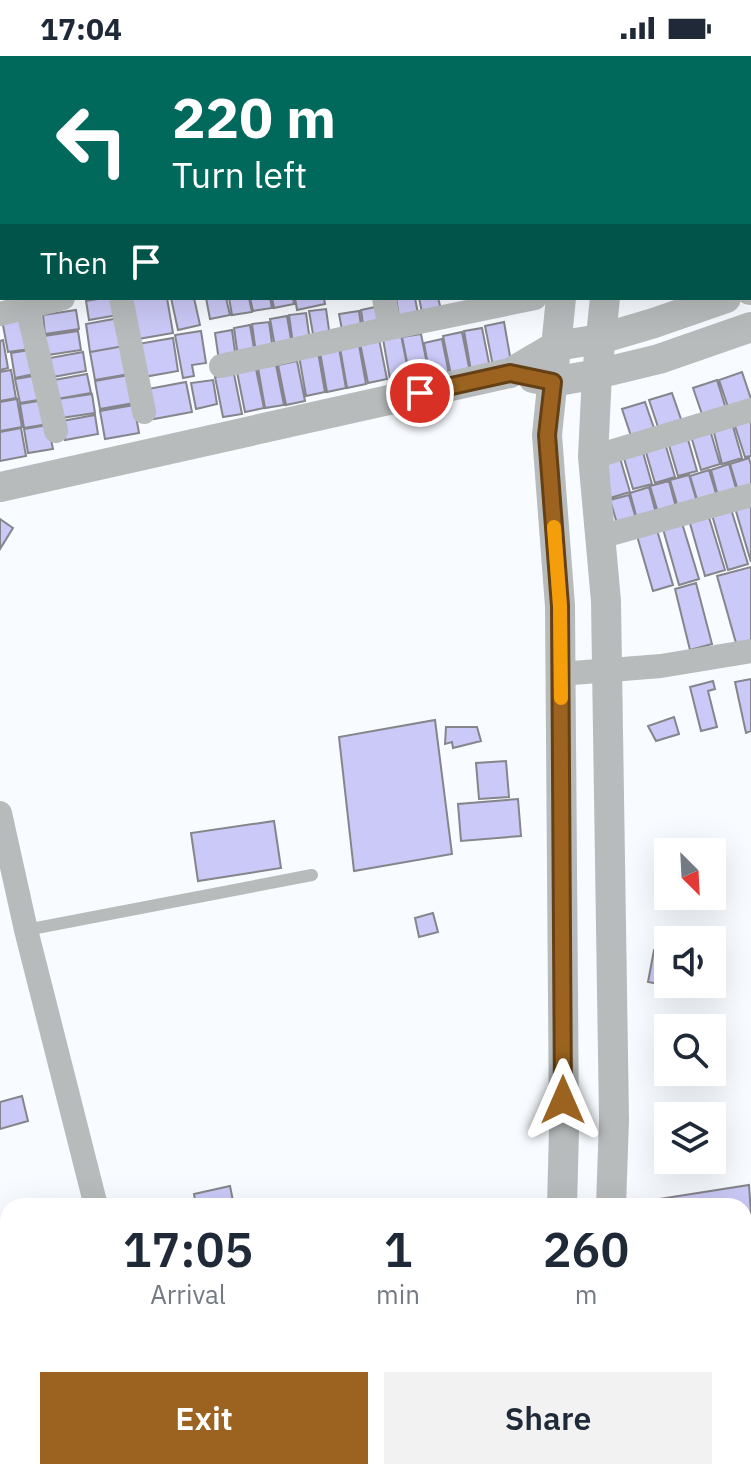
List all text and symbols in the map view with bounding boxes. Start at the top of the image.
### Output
text: 17:04 [40,9,122,48]
text: 220 m [172,81,336,153]
icon: left [40,88,144,192]
text: Turn left [172,151,307,198]
icon: arrive [124,240,168,284]
text: Then [40,243,108,282]
pin [386,359,454,427]
icon: arrive [398,371,442,415]
north arrow [654,838,726,910]
map controls [654,838,726,1174]
button: sound [654,926,726,998]
button: search [654,1014,726,1086]
position arrow [521,1058,605,1142]
button: layers [654,1102,726,1174]
text: 17:05 [123,1218,253,1280]
text: 1 [384,1218,412,1280]
text: 260 [543,1218,629,1280]
text: Arrival [150,1277,226,1311]
text: min [376,1277,420,1311]
text: m [575,1277,597,1311]
button: Exit [40,1372,368,1464]
button: Share [384,1372,712,1464]

